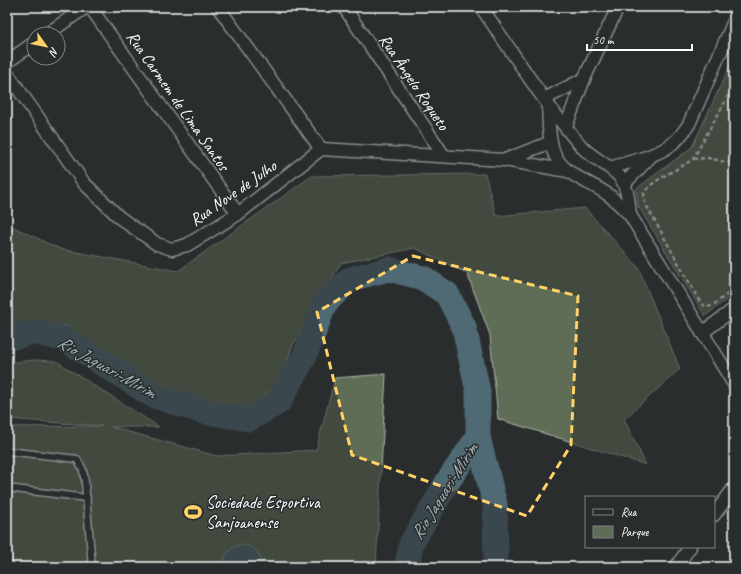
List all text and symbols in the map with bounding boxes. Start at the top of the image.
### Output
north arrow [26,26,66,66]
scale bar [587,26,692,52]
street label: Rua Carmem de Lima Santos [122,27,235,176]
street label: Rua Ângelo Roqueto [374,30,454,135]
text: 50 m [593,32,615,48]
text: N [45,45,62,60]
street label: Rua Nove de Julho [185,155,281,231]
water label: Rio Jaguari-Mirim [54,331,162,404]
water label: Rio Jaguari-Mirim [406,437,484,543]
place label: Sociedade Esportiva Sanjoanense [206,492,321,533]
legend [585,496,715,548]
sports icon: Sociedade Esportiva Sanjoanense [183,502,203,522]
text: Rua [621,504,638,520]
text: Parque [621,524,650,540]

